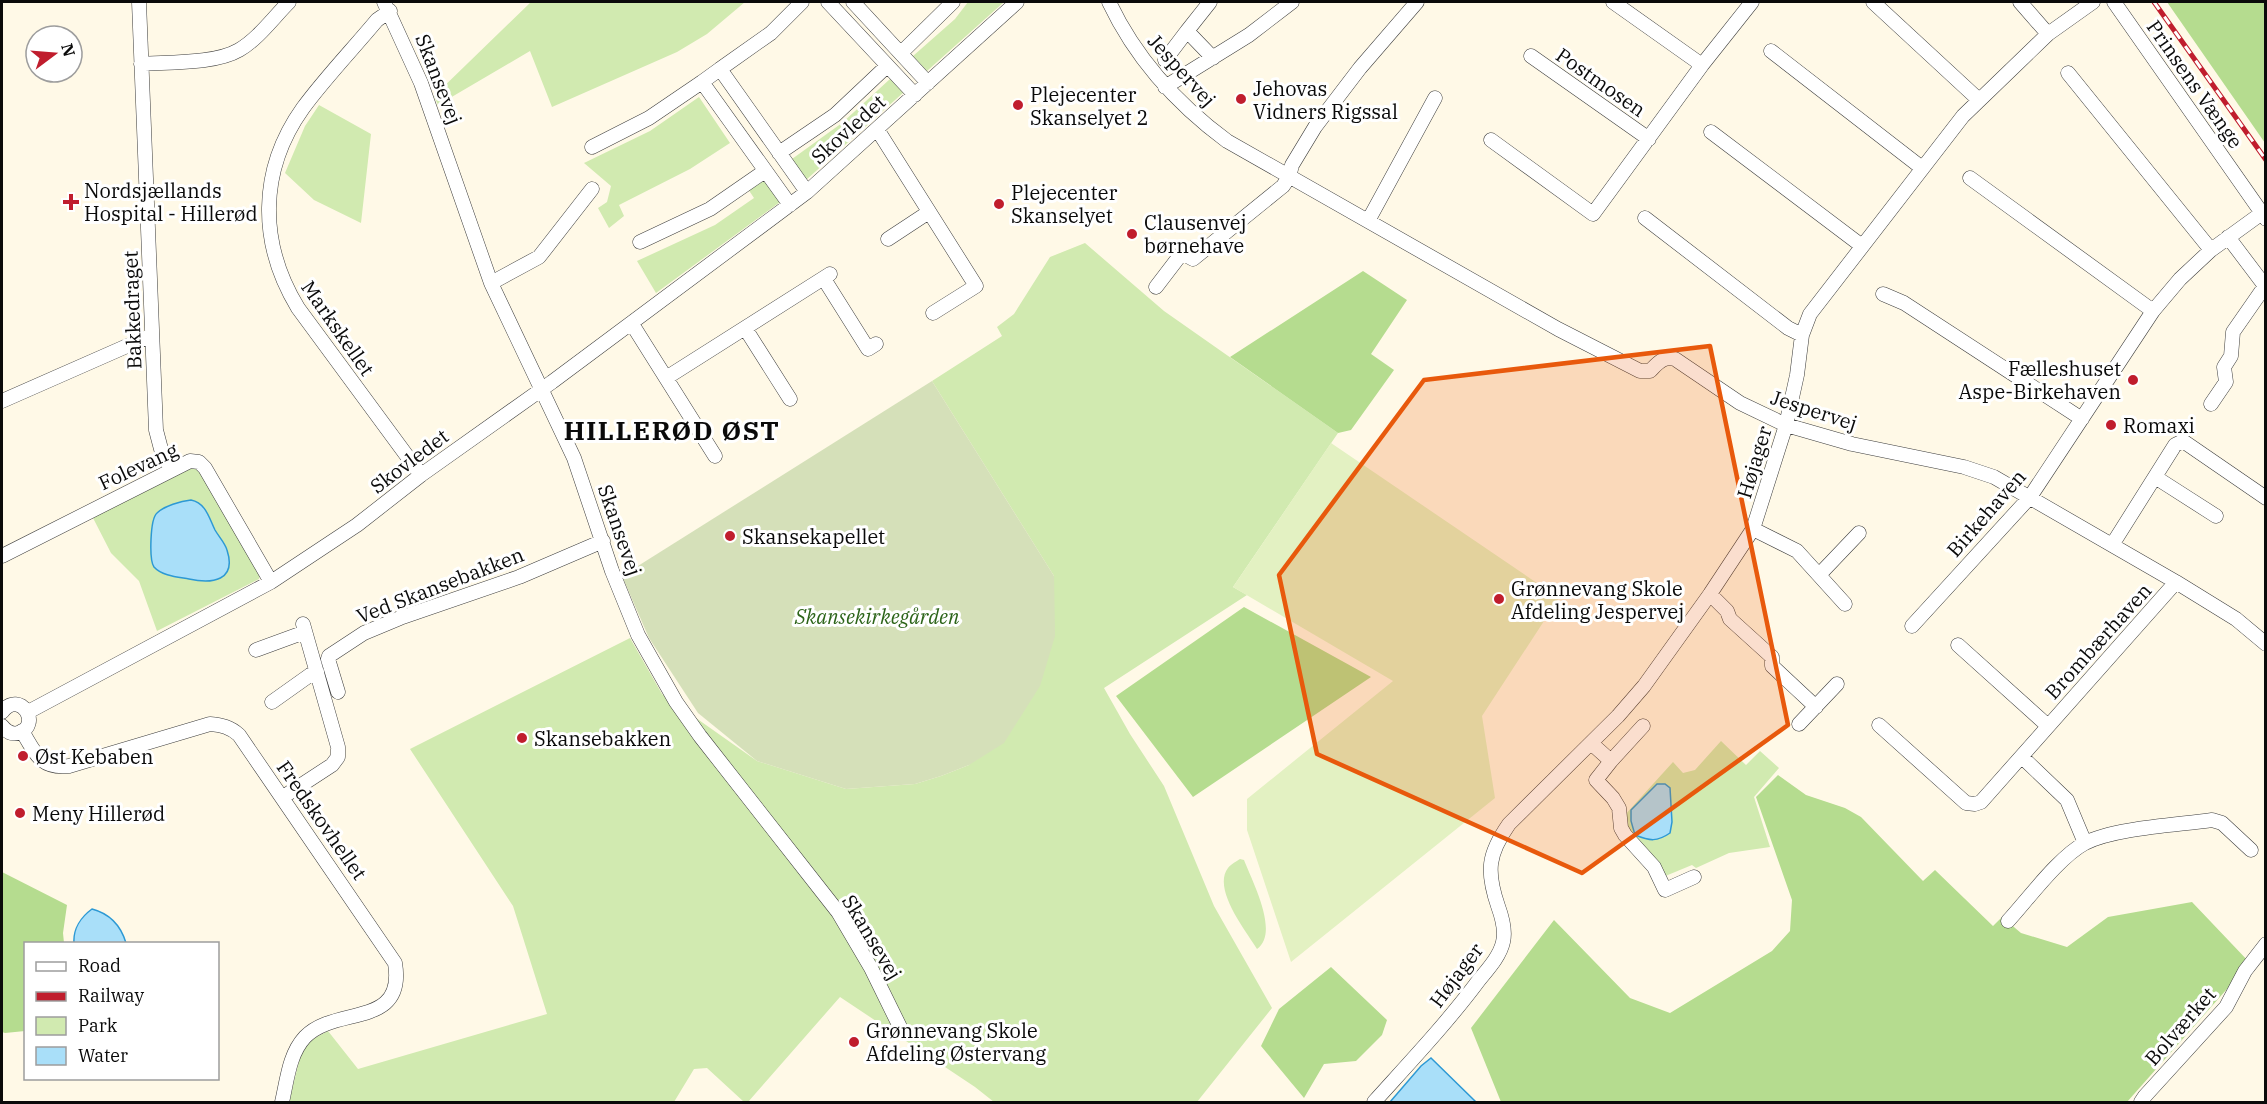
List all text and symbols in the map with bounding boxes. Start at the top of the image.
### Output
street label: Prinsens Vænge [2141,15,2249,153]
north arrow [24,24,84,84]
street label: Jespervej [1142,28,1222,112]
street label: Skansevej [409,30,469,128]
text: N [57,41,80,59]
street label: Postmosen [1551,41,1651,123]
place label: Jehovas Vidners Rigssal [1253,75,1398,125]
place label: Plejecenter Skanselyet 2 [1030,81,1149,131]
street label: Skovledet [805,88,891,170]
marker: Jehovas Vidners Rigssal [1234,92,1248,106]
marker: Plejecenter Skanselyet 2 [1011,98,1025,112]
place label: Nordsjællands Hospital - Hillerød [84,177,258,227]
place label: Plejecenter Skanselyet [1011,179,1117,229]
marker: Nordsjællands Hospital - Hillerød [62,193,80,211]
marker: Plejecenter Skanselyet [992,197,1006,211]
place label: Clausenvej børnehave [1144,209,1246,259]
marker: Clausenvej børnehave [1125,227,1139,241]
street label: Bakkedraget [116,250,148,370]
street label: Markskellet [295,275,381,381]
place label: Fælleshuset Aspe-Birkehaven [1959,355,2121,405]
marker: Fælleshuset Aspe-Birkehaven [2126,373,2140,387]
street label: Jespervej [1767,383,1861,437]
place label: Romaxi [2123,412,2195,439]
district label: HILLERØD ØST [564,413,780,447]
marker: Romaxi [2104,418,2118,432]
street label: Højager [1730,422,1778,501]
street label: Skovledet [364,423,454,499]
street label: Folevang [94,436,182,496]
street label: Birkehaven [1940,463,2032,563]
street label: Skansevej [592,481,648,579]
place label: Skansekapellet [742,523,885,550]
marker: Skansekapellet [723,529,737,543]
street label: Ved Skansebakken [352,541,528,629]
place label: Grønnevang Skole Afdeling Jespervej [1511,575,1684,625]
street label: Brombærhaven [2039,577,2157,705]
marker: Grønnevang Skole Afdeling Jespervej [1492,592,1506,606]
park label: Skansekirkegården [794,603,960,630]
place label: Skansebakken [534,725,671,752]
marker: Skansebakken [515,731,529,745]
place label: Øst Kebaben [35,743,154,770]
marker: Øst Kebaben [16,749,30,763]
street label: Fredskovhellet [271,755,373,885]
place label: Meny Hillerød [32,800,165,827]
marker: Meny Hillerød [13,806,27,820]
street label: Skansevej [836,889,908,985]
street label: Højager [1423,937,1489,1013]
legend [24,942,219,1080]
text: Road [78,954,121,977]
street label: Bolværket [2138,981,2222,1071]
text: Railway [78,984,144,1007]
text: Park [78,1014,118,1037]
place label: Grønnevang Skole Afdeling Østervang [866,1017,1046,1067]
marker: Grønnevang Skole Afdeling Østervang [847,1035,861,1049]
text: Water [78,1044,128,1067]

